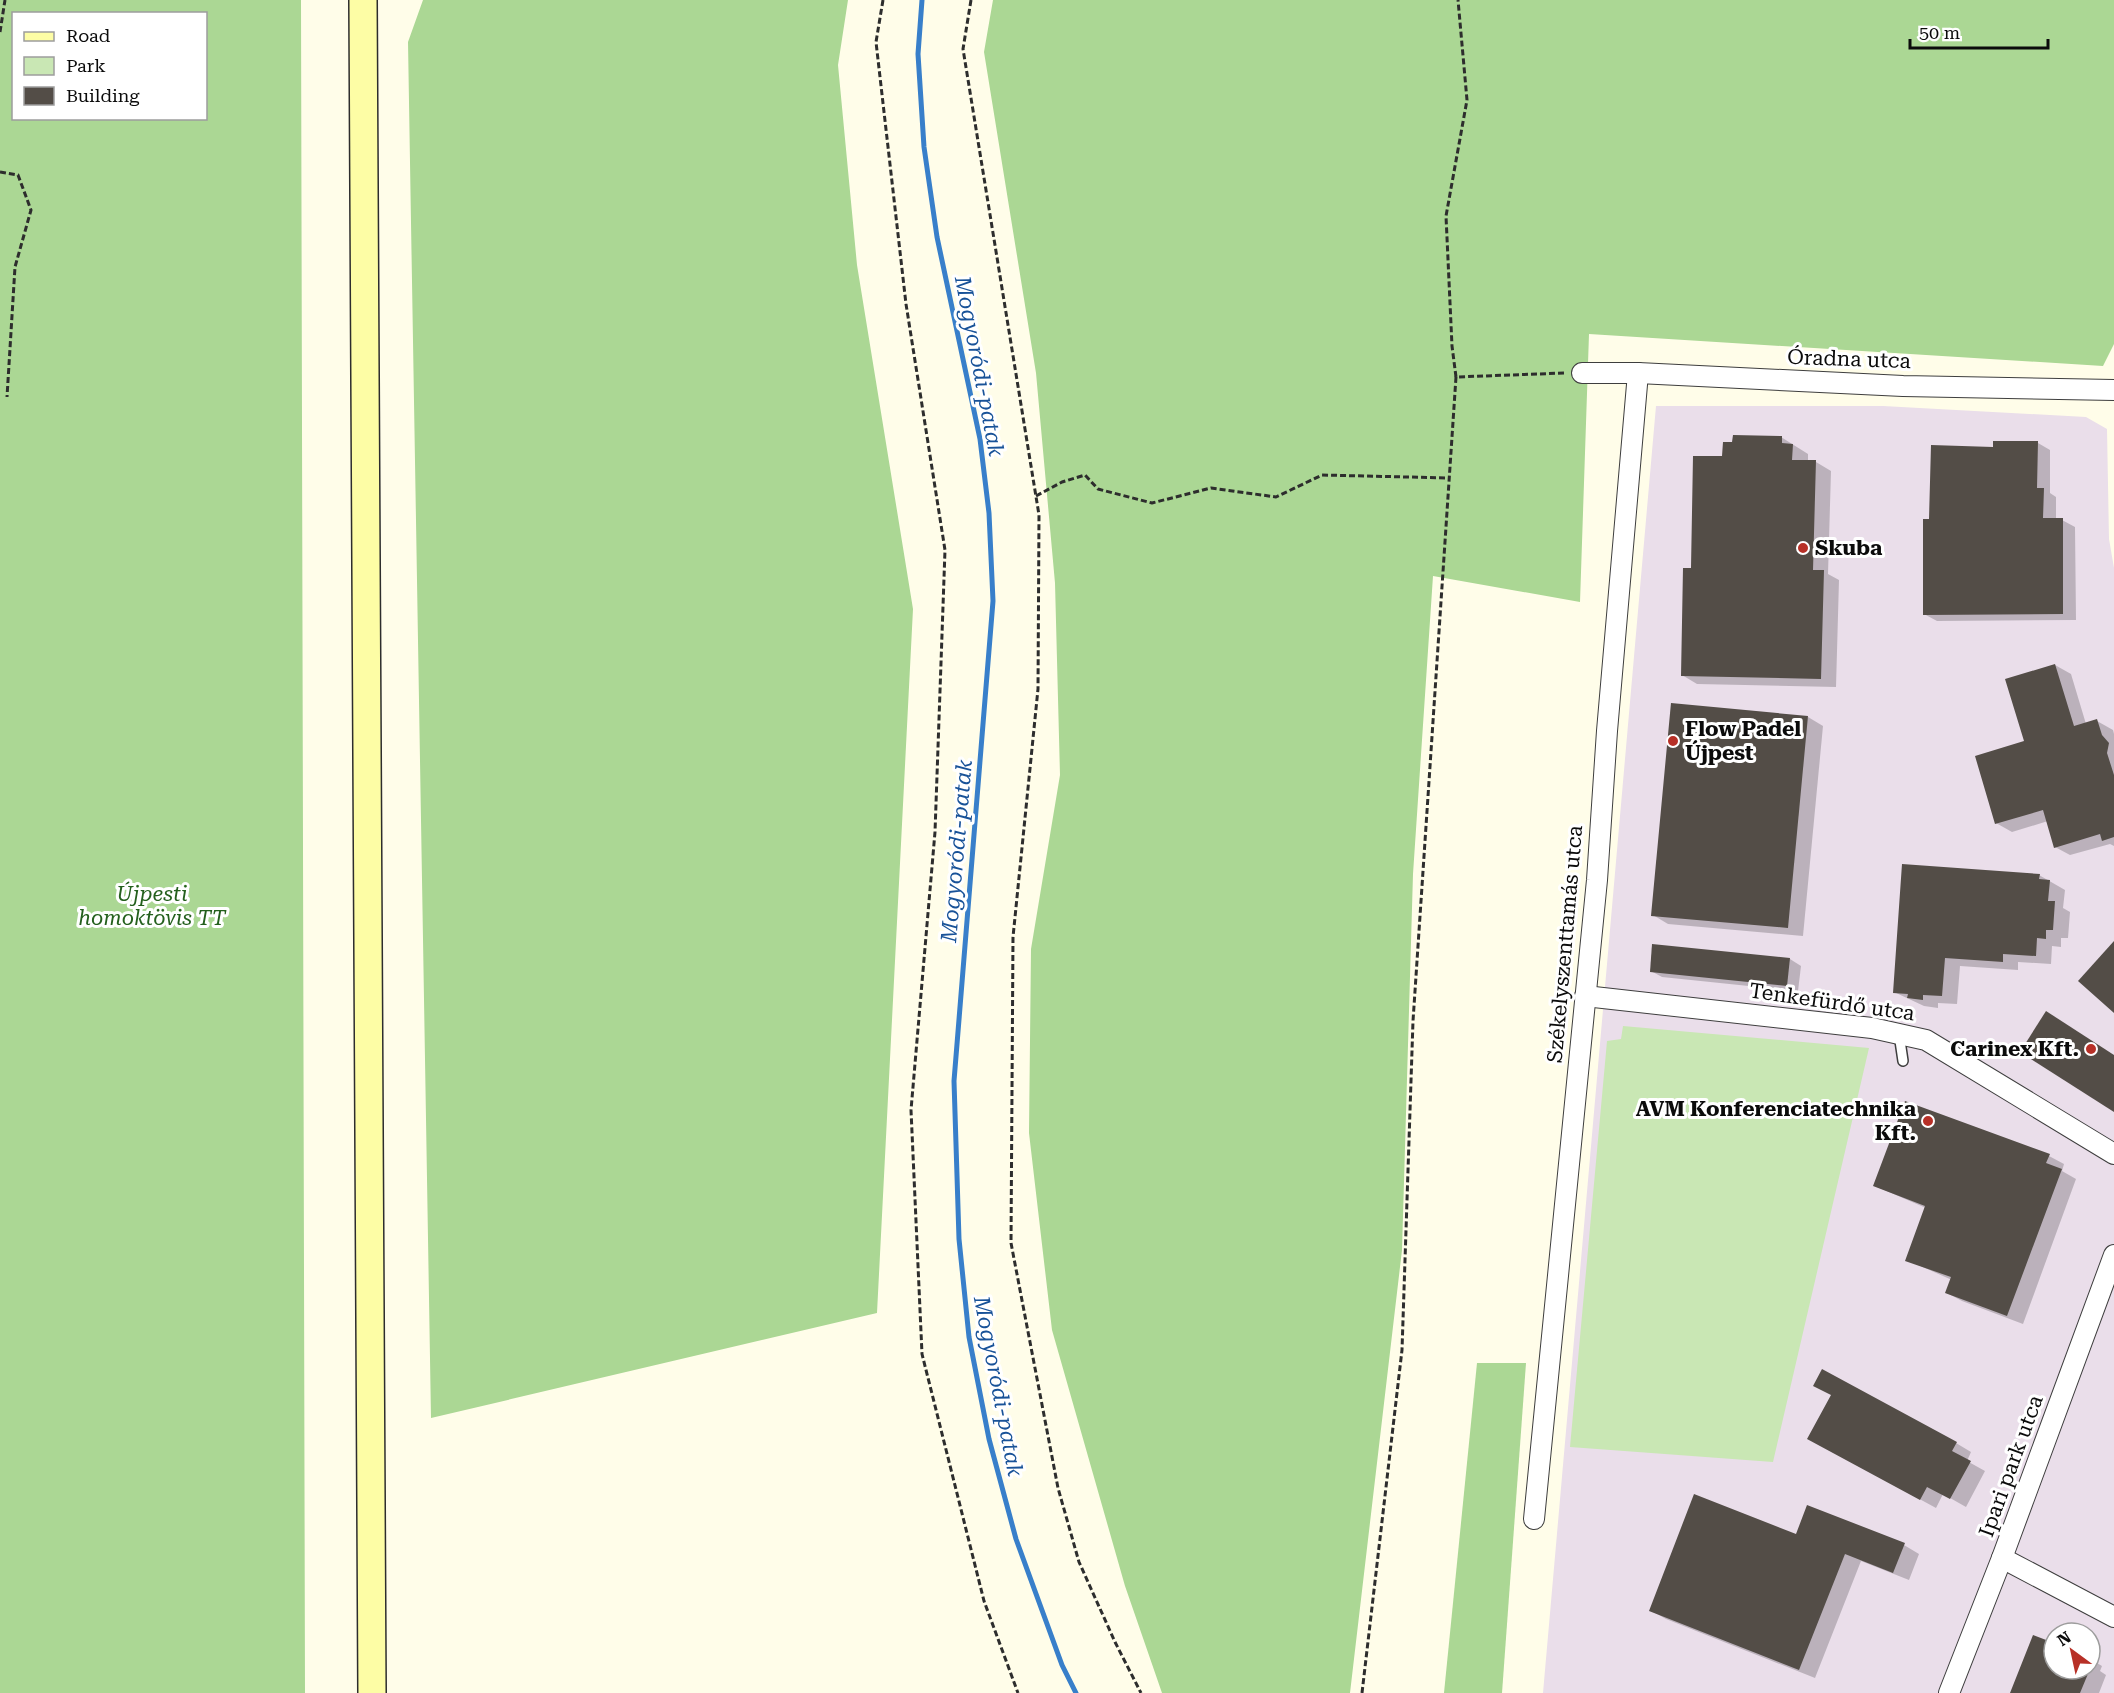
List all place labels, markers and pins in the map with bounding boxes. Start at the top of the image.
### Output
place label: Skuba [1815,536,1883,560]
marker: Skuba [1796,541,1810,555]
place label: Flow Padel Újpest [1685,717,1801,765]
marker: Flow Padel Újpest [1666,734,1680,748]
place label: Carinex Kft. [1950,1037,2079,1061]
marker: Carinex Kft. [2084,1042,2098,1056]
place label: AVM Konferenciatechnika Kft. [1636,1097,1917,1145]
marker: AVM Konferenciatechnika Kft. [1921,1114,1935,1128]

